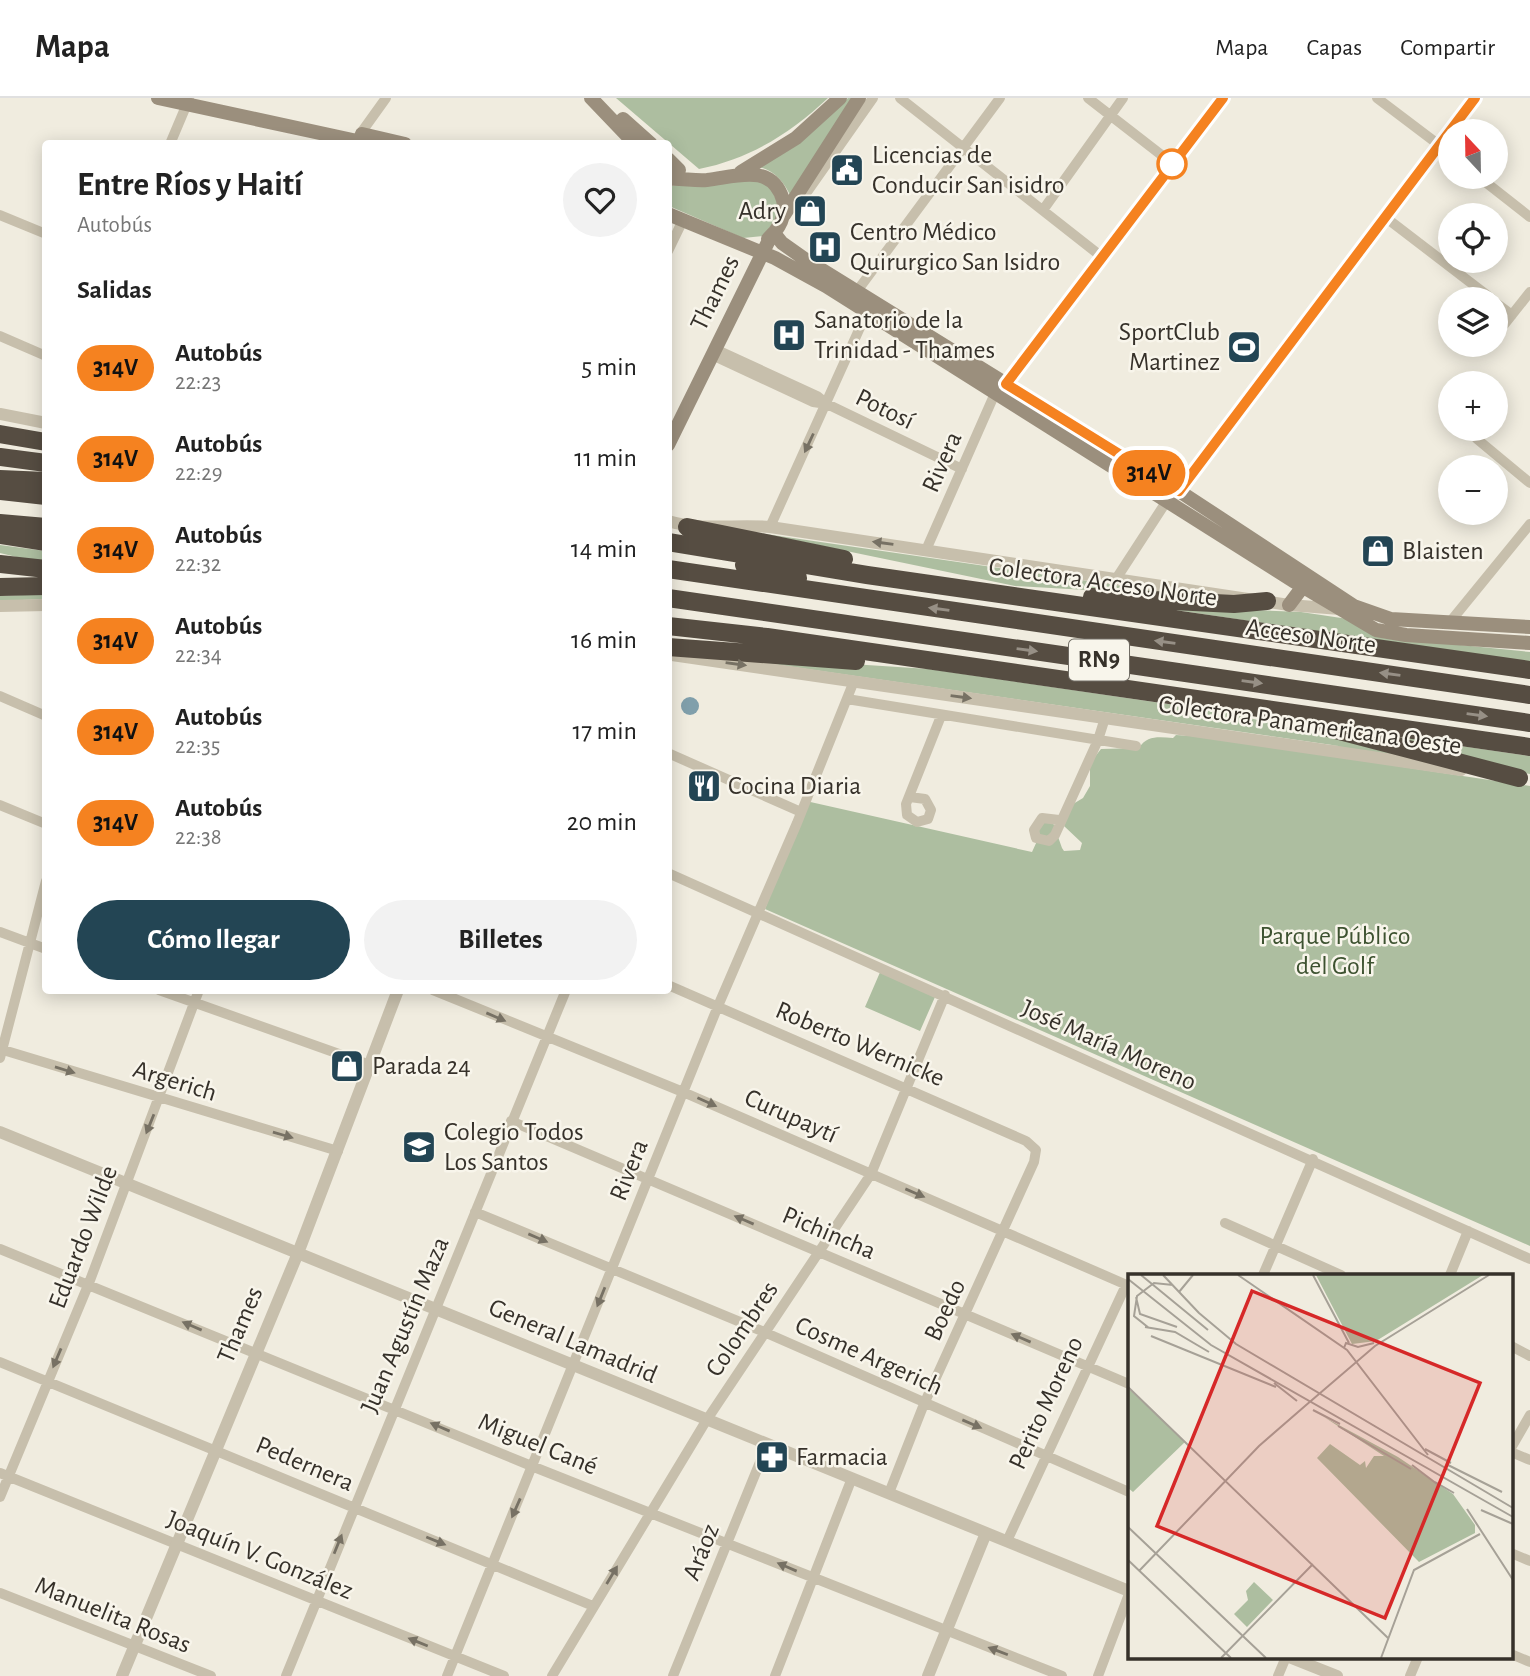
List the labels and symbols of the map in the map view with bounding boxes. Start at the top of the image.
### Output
north arrow [1438,119,1508,189]
place label: Licencias de Conducir San isidro [872,142,1065,198]
unlabelled marker [1157,149,1187,179]
public building icon: Licencias de Conducir San isidro [828,151,866,189]
shop icon: Adry [791,192,829,230]
place label: Adry [738,198,786,224]
place label: Centro Médico Quirurgico San Isidro [850,219,1060,275]
hospital icon: Centro Médico Quirurgico San Isidro [806,228,844,266]
street label: Thames [686,251,744,335]
place label: Sanatorio de la Trinidad - Thames [814,307,995,363]
hospital icon: Sanatorio de la Trinidad - Thames [770,316,808,354]
place label: SportClub Martinez [1119,319,1220,375]
sports icon: SportClub Martinez [1225,328,1263,366]
street label: Potosí [852,384,919,435]
street label: Rivera [917,428,967,496]
one-way arrow [803,433,815,453]
line badge: 314V [1100,450,1198,496]
shop icon: Blaisten [1359,532,1397,570]
one-way arrow [872,538,894,549]
place label: Blaisten [1402,538,1484,564]
street label: Colectora Acceso Norte [987,553,1219,611]
one-way arrow [928,603,950,614]
street label: Acceso Norte [1244,614,1378,658]
one-way arrow [1153,636,1175,647]
road number: RN9 [1069,640,1129,680]
one-way arrow [1016,645,1038,656]
one-way arrow [725,659,747,670]
one-way arrow [1379,669,1401,680]
one-way arrow [1241,677,1263,688]
one-way arrow [950,691,972,702]
street label: Colectora Panamericana Oeste [1157,691,1463,759]
one-way arrow [1466,710,1488,721]
restaurant icon: Cocina Diaria [685,767,723,805]
place label: Cocina Diaria [728,773,861,799]
park label: Parque Público del Golf [1259,923,1411,979]
street label: José María Moreno [1018,995,1200,1095]
street label: Roberto Wernicke [772,997,948,1091]
one-way arrow [485,1012,506,1023]
shop icon: Parada 24 [328,1047,366,1085]
place label: Parada 24 [372,1053,471,1079]
street label: Argerich [130,1056,220,1106]
one-way arrow [55,1065,76,1075]
street label: Curupaytí [741,1084,842,1148]
one-way arrow [696,1097,717,1108]
one-way arrow [144,1113,155,1134]
place label: Colegio Todos Los Santos [444,1119,584,1175]
school or university icon: Colegio Todos Los Santos [400,1128,438,1166]
one-way arrow [273,1131,294,1141]
street label: Rivera [605,1136,653,1204]
street label: Eduardo Wilde [44,1162,122,1312]
one-way arrow [905,1187,925,1199]
street label: Pichincha [779,1202,879,1264]
one-way arrow [734,1214,755,1225]
street label: Juan Agustín Maza [356,1233,454,1417]
one-way arrow [528,1233,549,1244]
inset map [1128,1274,1512,1658]
street label: Boedo [920,1275,970,1345]
street label: Colombres [701,1277,783,1381]
street label: Thames [212,1283,268,1367]
one-way arrow [595,1286,606,1307]
street label: General Lamadrid [485,1294,661,1388]
street label: Cosme Argerich [791,1312,947,1400]
one-way arrow [181,1320,202,1331]
one-way arrow [1011,1332,1032,1343]
street label: Perito Moreno [1004,1333,1088,1473]
one-way arrow [51,1347,62,1368]
street label: Miguel Cané [475,1408,601,1480]
one-way arrow [962,1419,983,1430]
one-way arrow [429,1421,450,1432]
street label: Pedernera [252,1432,358,1496]
pharmacy icon: Farmacia [753,1438,791,1476]
place label: Farmacia [796,1444,888,1470]
one-way arrow [510,1498,522,1518]
street label: Joaquín V. González [163,1506,357,1604]
street label: Aráoz [678,1520,724,1584]
one-way arrow [333,1534,344,1555]
one-way arrow [425,1535,446,1546]
one-way arrow [777,1561,797,1573]
one-way arrow [606,1565,618,1585]
street label: Manuelita Rosas [31,1572,195,1658]
one-way arrow [407,1636,428,1647]
one-way arrow [987,1646,1008,1657]

